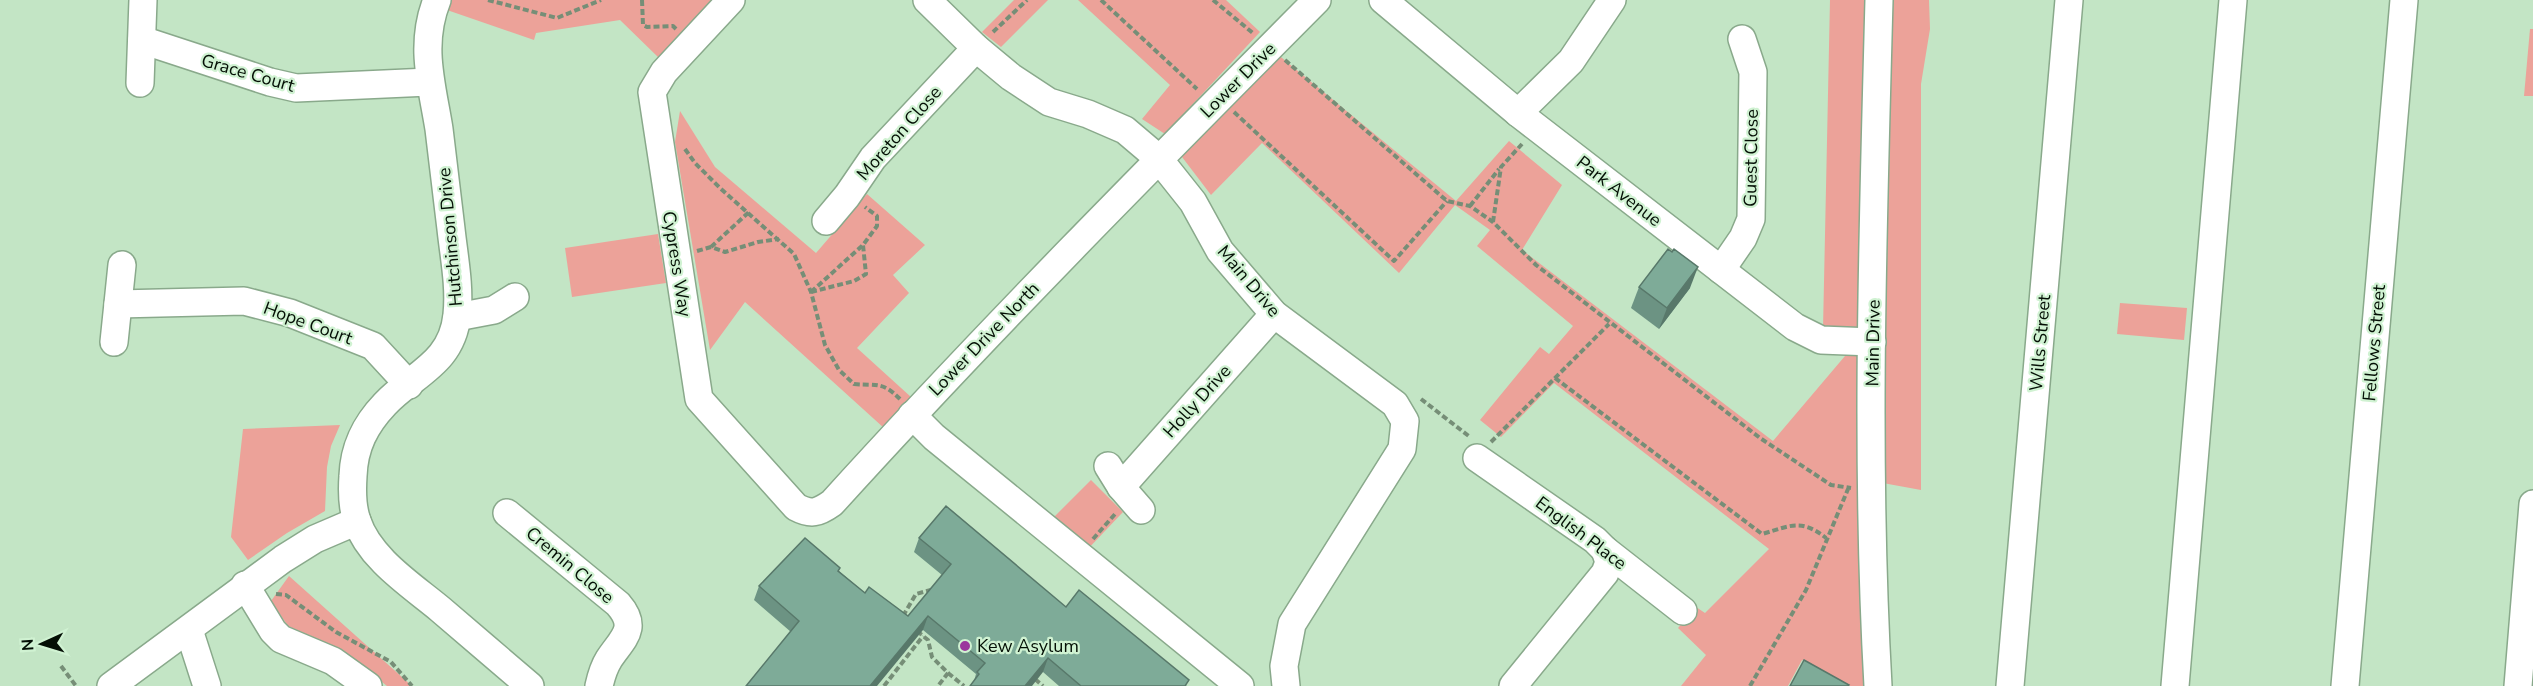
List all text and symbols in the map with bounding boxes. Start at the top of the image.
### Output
street label: Lower Drive [1195,37,1281,123]
street label: Grace Court [198,48,298,98]
street label: Moreton Close [851,81,947,185]
street label: Guest Close [1738,109,1764,207]
street label: Park Avenue [1571,150,1667,232]
street label: Hutchinson Drive [432,167,468,307]
street label: Cypress Way [657,209,697,319]
street label: Main Drive [1212,240,1286,322]
street label: Lower Drive North [924,277,1044,401]
street label: Fellows Street [2357,283,2391,402]
street label: Wills Street [2024,293,2056,392]
street label: Hope Court [260,296,357,350]
street label: Main Drive [1860,299,1886,387]
street label: Holly Drive [1158,359,1236,443]
street label: English Place [1531,491,1631,575]
street label: Cremin Close [521,521,619,609]
north arrow [12,614,72,674]
place label: Kew Asylum [977,634,1079,658]
text: N [17,638,39,652]
marker: Kew Asylum [958,639,972,653]

